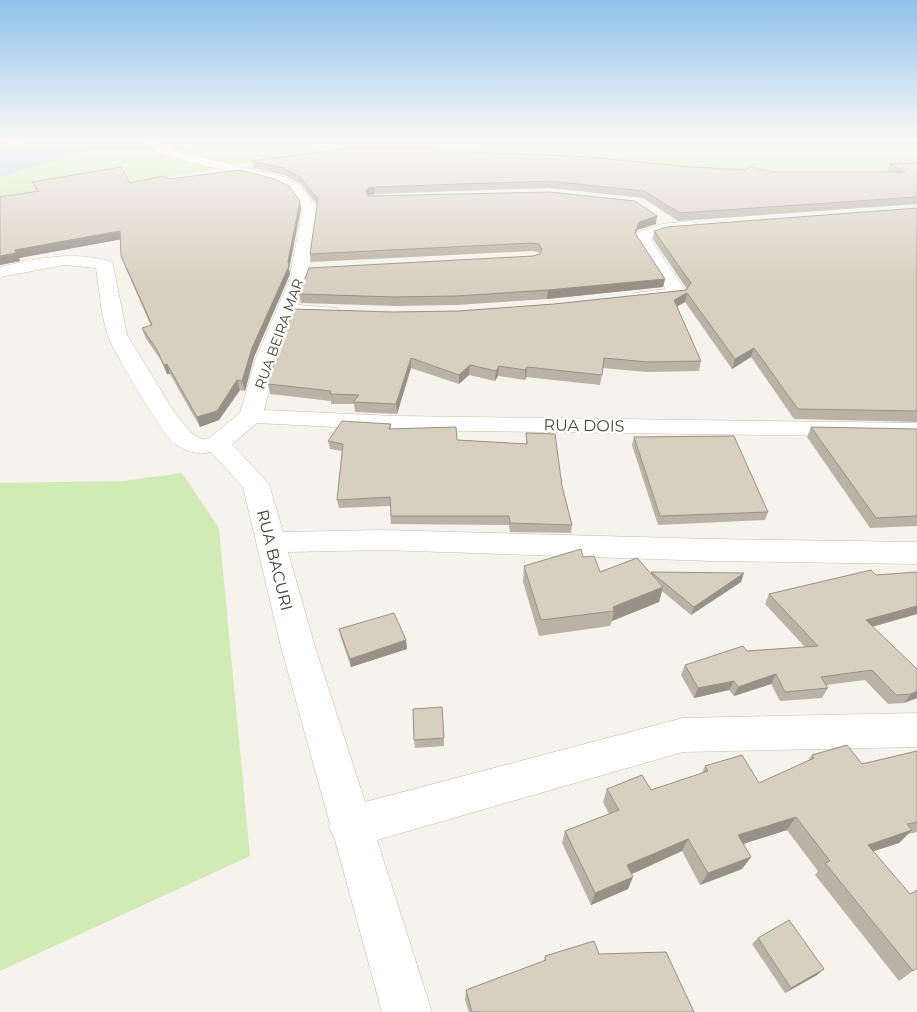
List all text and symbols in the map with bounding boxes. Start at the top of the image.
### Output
street label: RUA BEIRA MAR [251,276,307,392]
street label: RUA DOIS [543,415,625,436]
street label: RUA BACURI [253,508,296,613]

